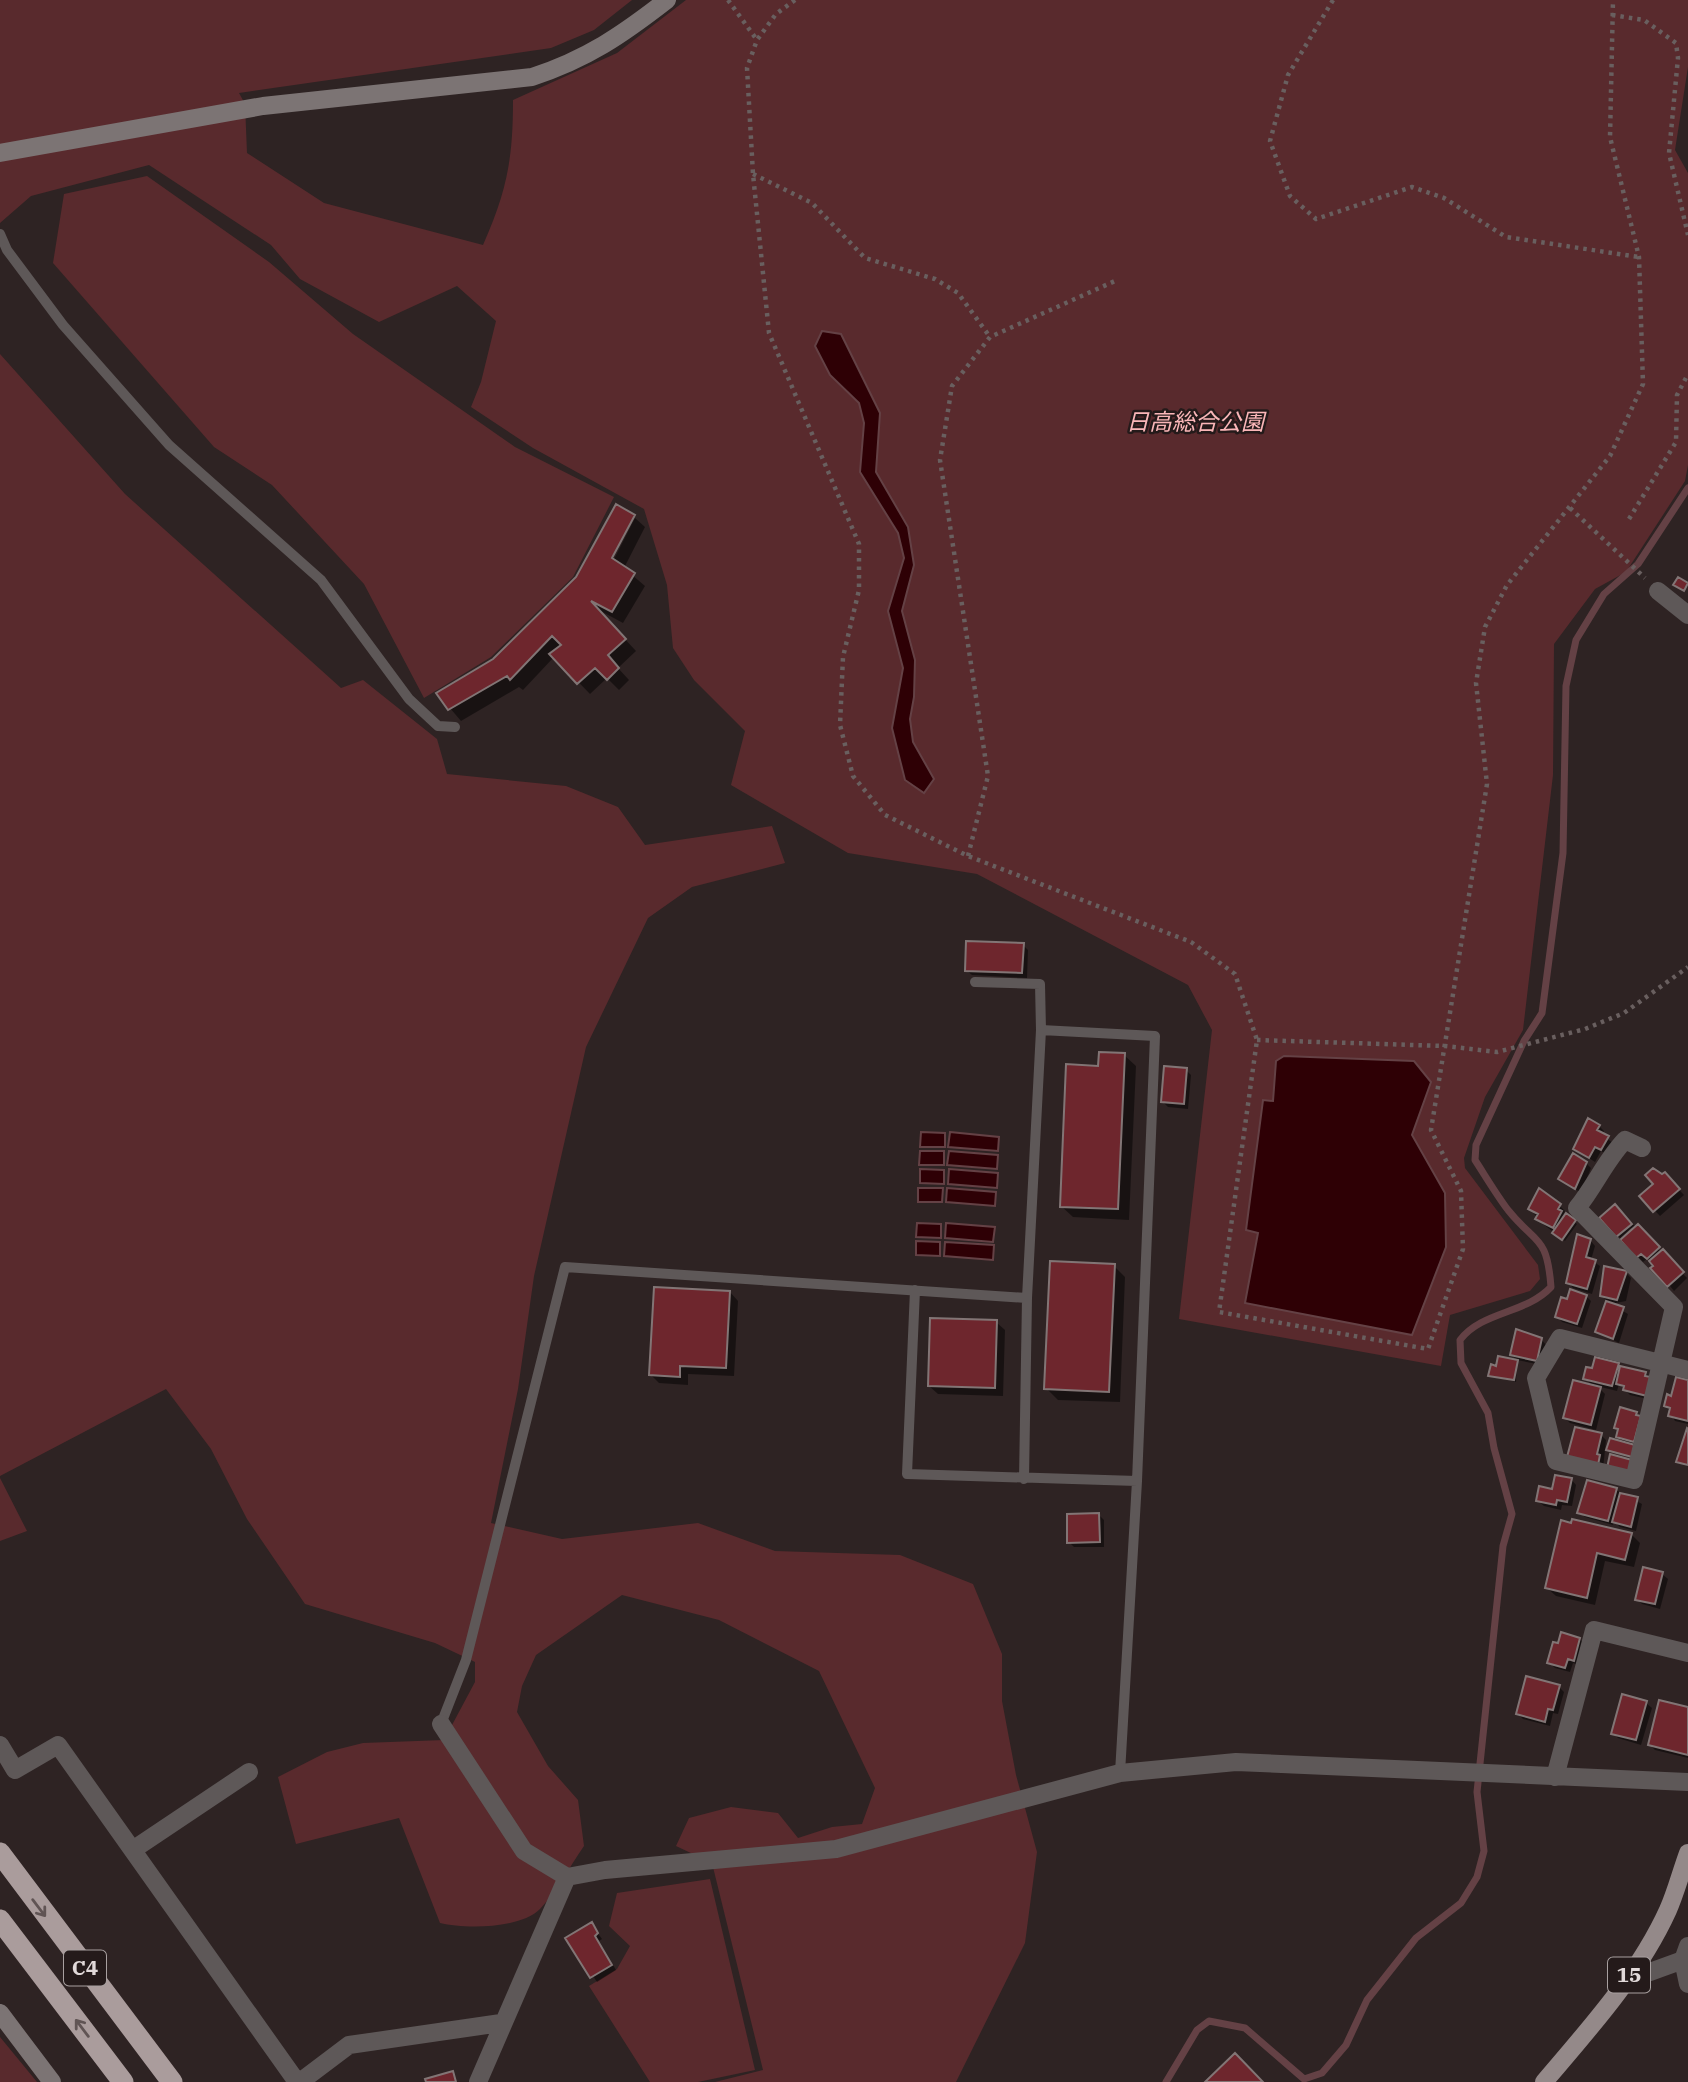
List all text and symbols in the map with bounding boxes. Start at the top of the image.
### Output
park label: 日高総合公園 [1126,406,1267,436]
one-way arrow [31,1899,46,1918]
road number: C4 [64,1951,106,1986]
road number: 15 [1608,1958,1650,1993]
one-way arrow [74,2019,89,2037]

